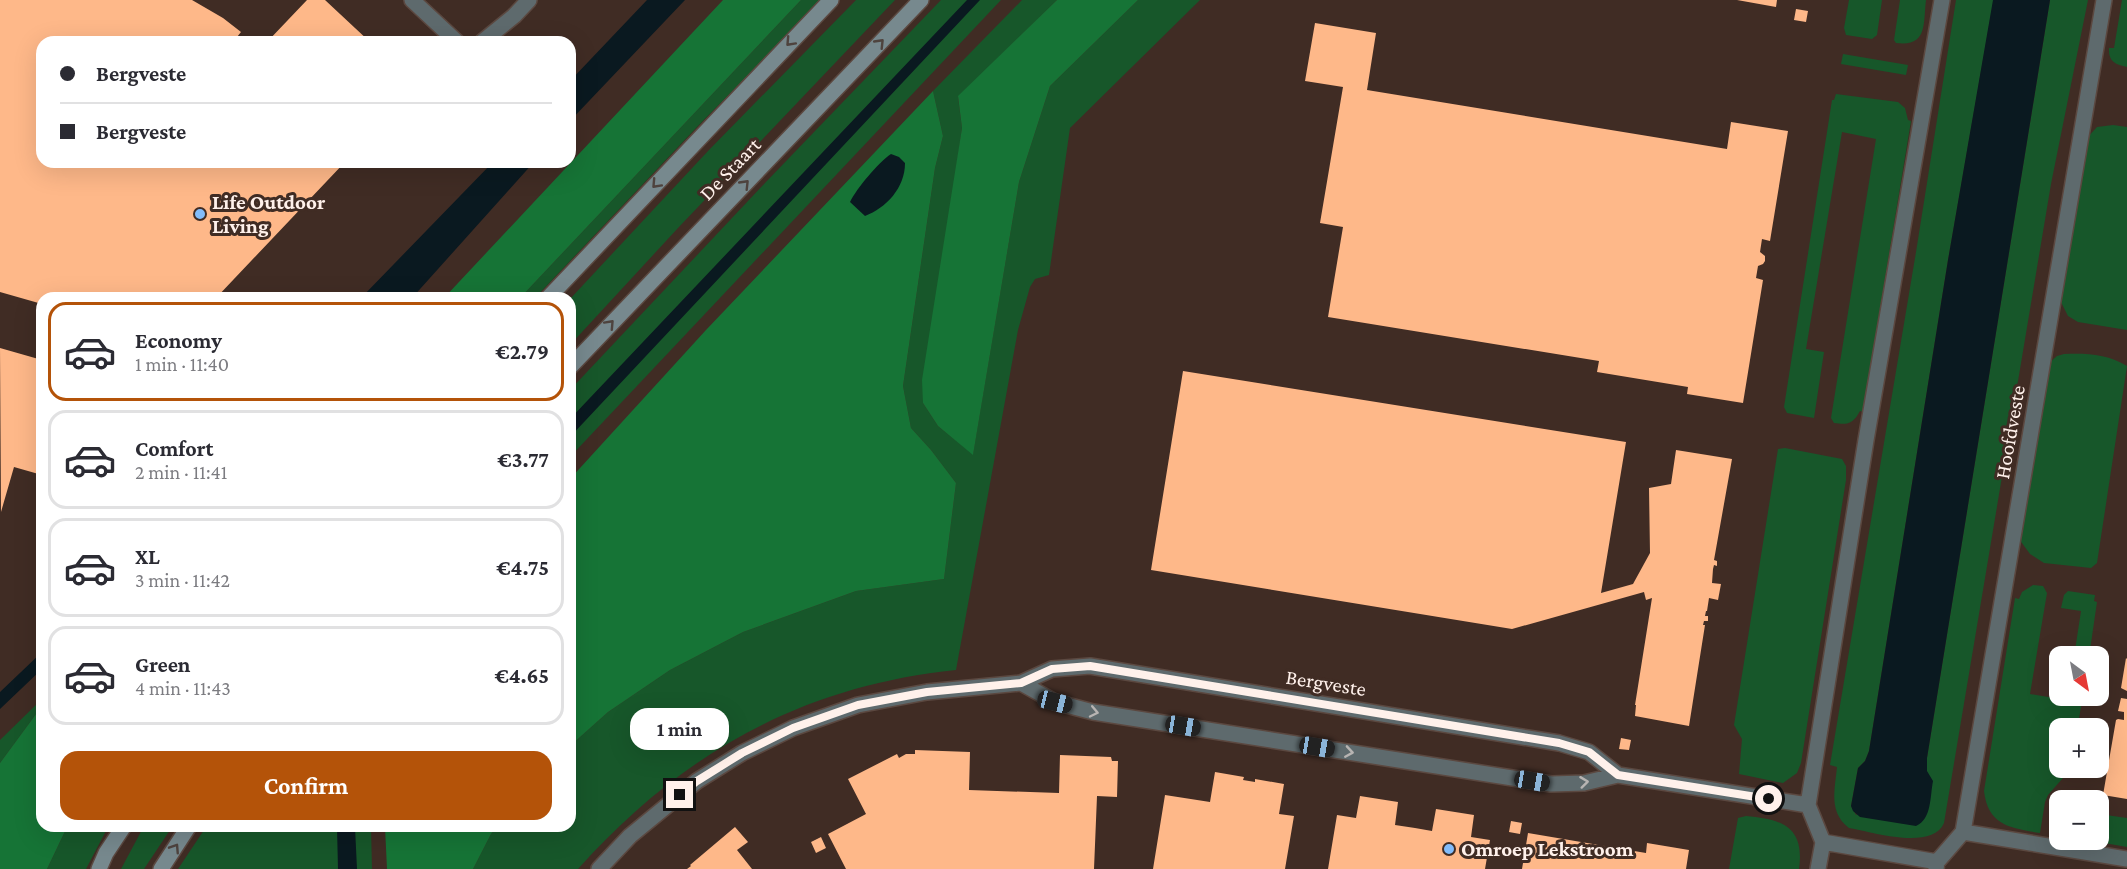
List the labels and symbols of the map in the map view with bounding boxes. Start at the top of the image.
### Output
one-way arrow [787,35,798,46]
one-way arrow [873,39,884,49]
street label: De Staart [694,132,766,205]
one-way arrow [652,177,663,188]
one-way arrow [738,180,749,190]
place label: Life Outdoor Living [212,190,326,238]
marker: Life Outdoor Living [193,207,207,221]
one-way arrow [603,321,614,331]
street label: Hoofdveste [1990,383,2030,481]
north arrow [2049,646,2109,706]
street label: Bergveste [1284,665,1368,701]
car [1035,689,1075,715]
one-way arrow [1089,705,1099,718]
callout: 1 min [630,708,730,750]
car [1164,714,1202,738]
car [1298,735,1336,759]
one-way arrow [1344,745,1354,758]
car [1513,769,1551,793]
one-way arrow [1579,776,1588,789]
route end [666,781,693,808]
route start [1755,785,1782,812]
place label: Omroep Lekstroom [1461,837,1634,861]
marker: Omroep Lekstroom [1442,842,1456,856]
one-way arrow [168,844,180,854]

